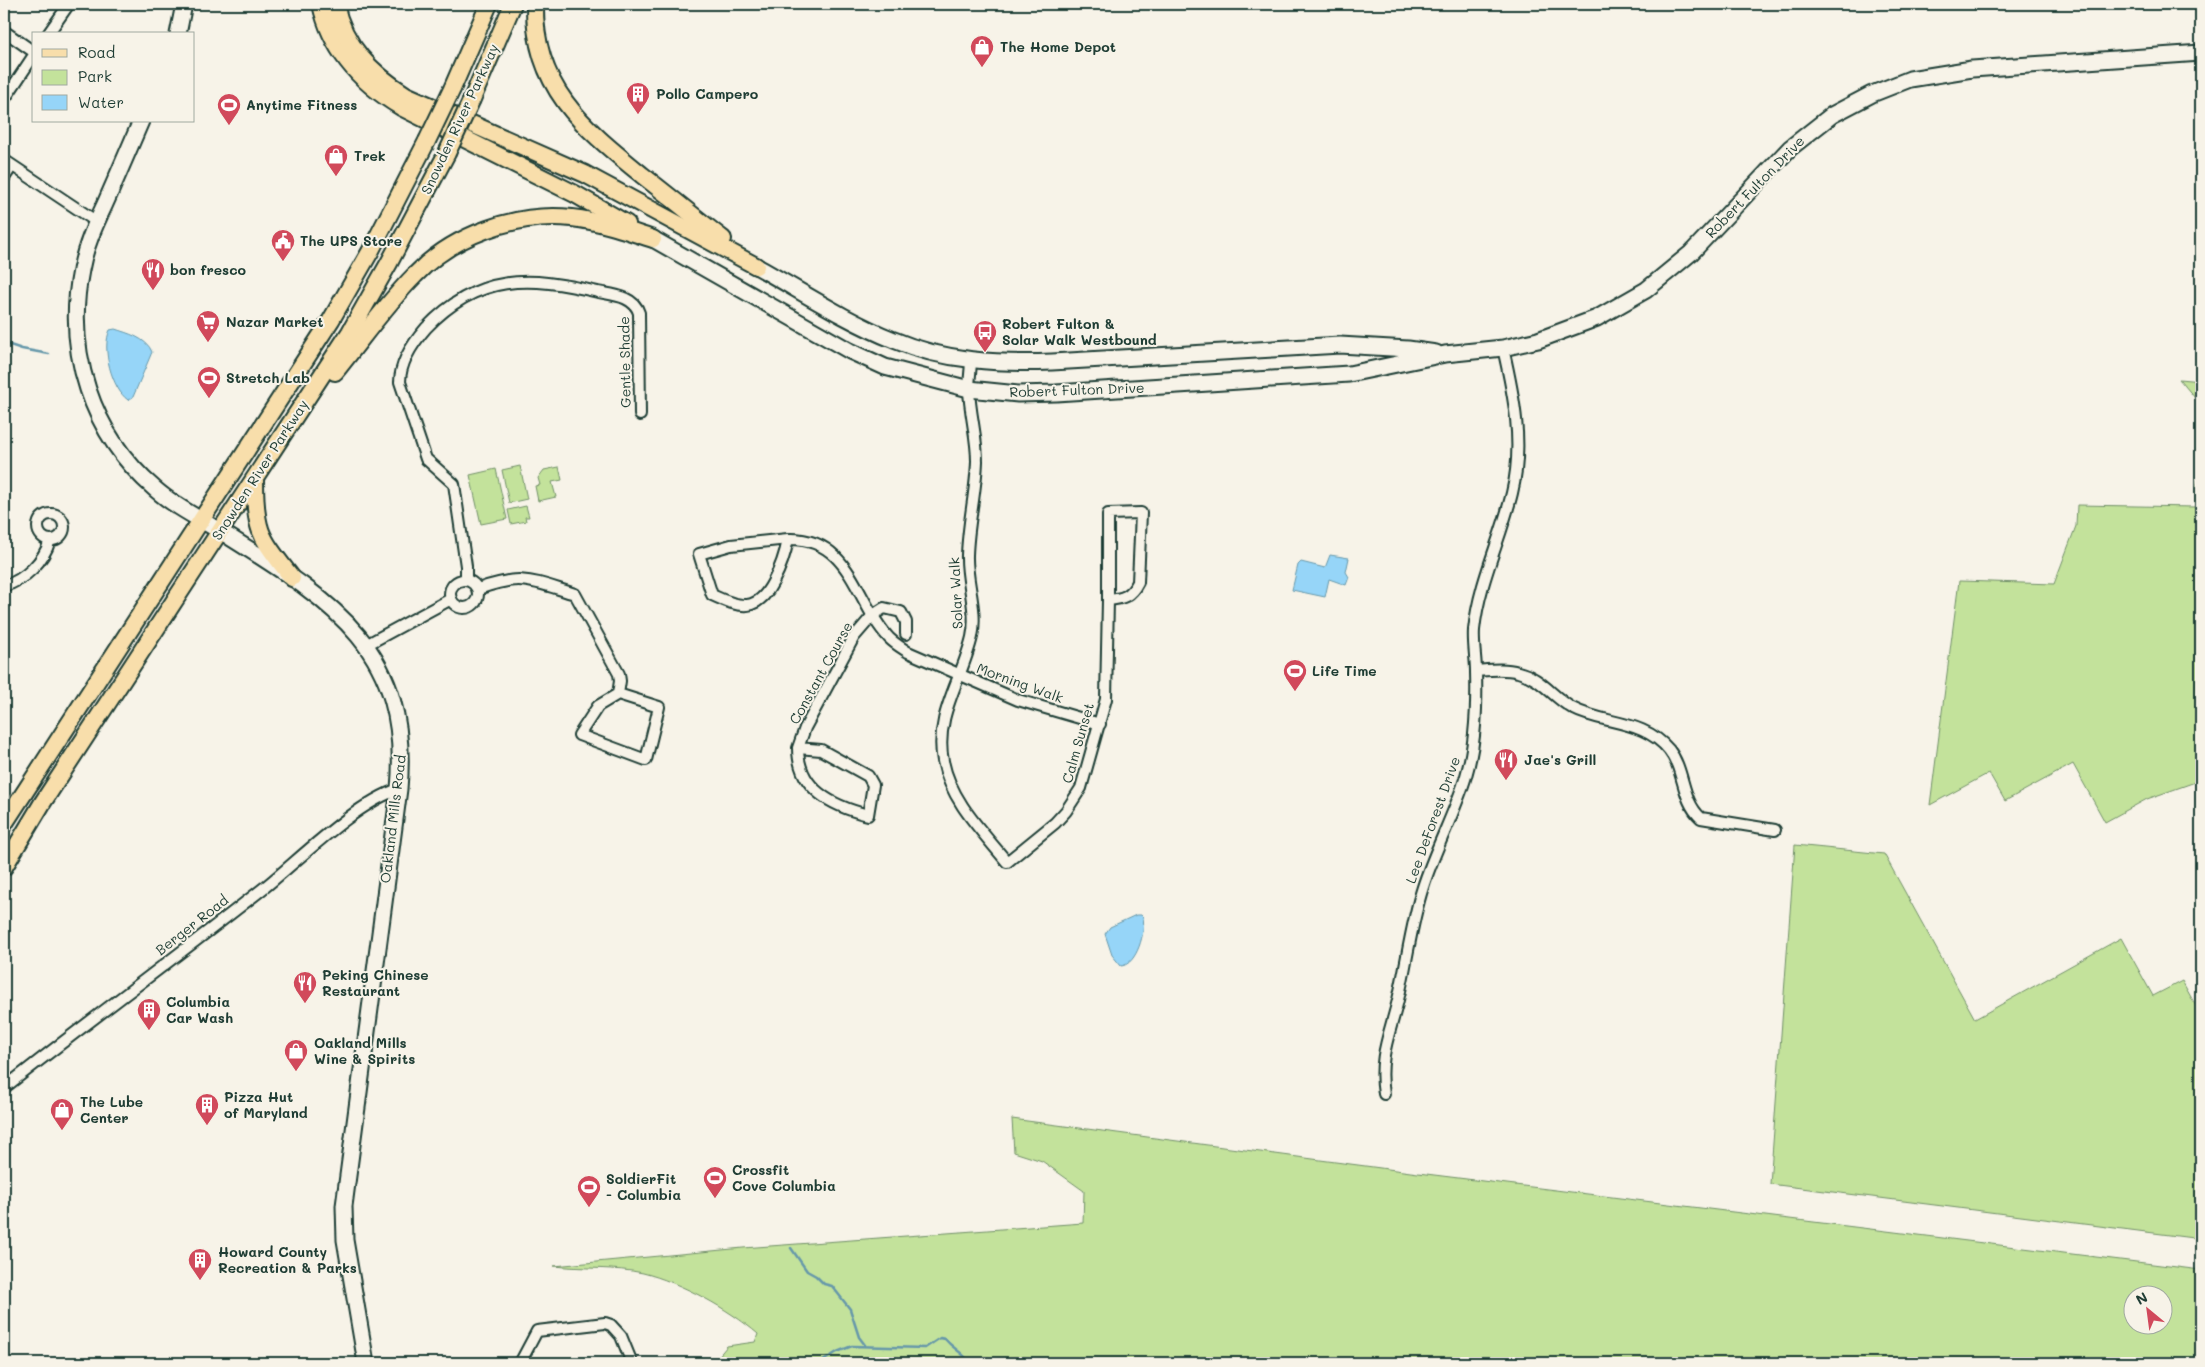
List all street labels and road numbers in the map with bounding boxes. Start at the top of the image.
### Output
street label: Snowden River Parkway [416,40,503,197]
street label: Robert Fulton Drive [1701,131,1808,242]
street label: Gentle Shade [614,316,635,408]
street label: Robert Fulton Drive [1009,378,1145,401]
street label: Snowden River Parkway [207,396,312,544]
street label: Solar Walk [944,557,967,629]
street label: Constant Course [784,618,857,727]
street label: Morning Walk [974,658,1066,707]
street label: Calm Sunset [1057,700,1098,785]
street label: Oakland Mills Road [375,754,410,884]
street label: Lee DeForest Drive [1401,754,1464,886]
street label: Berger Road [151,890,232,959]

